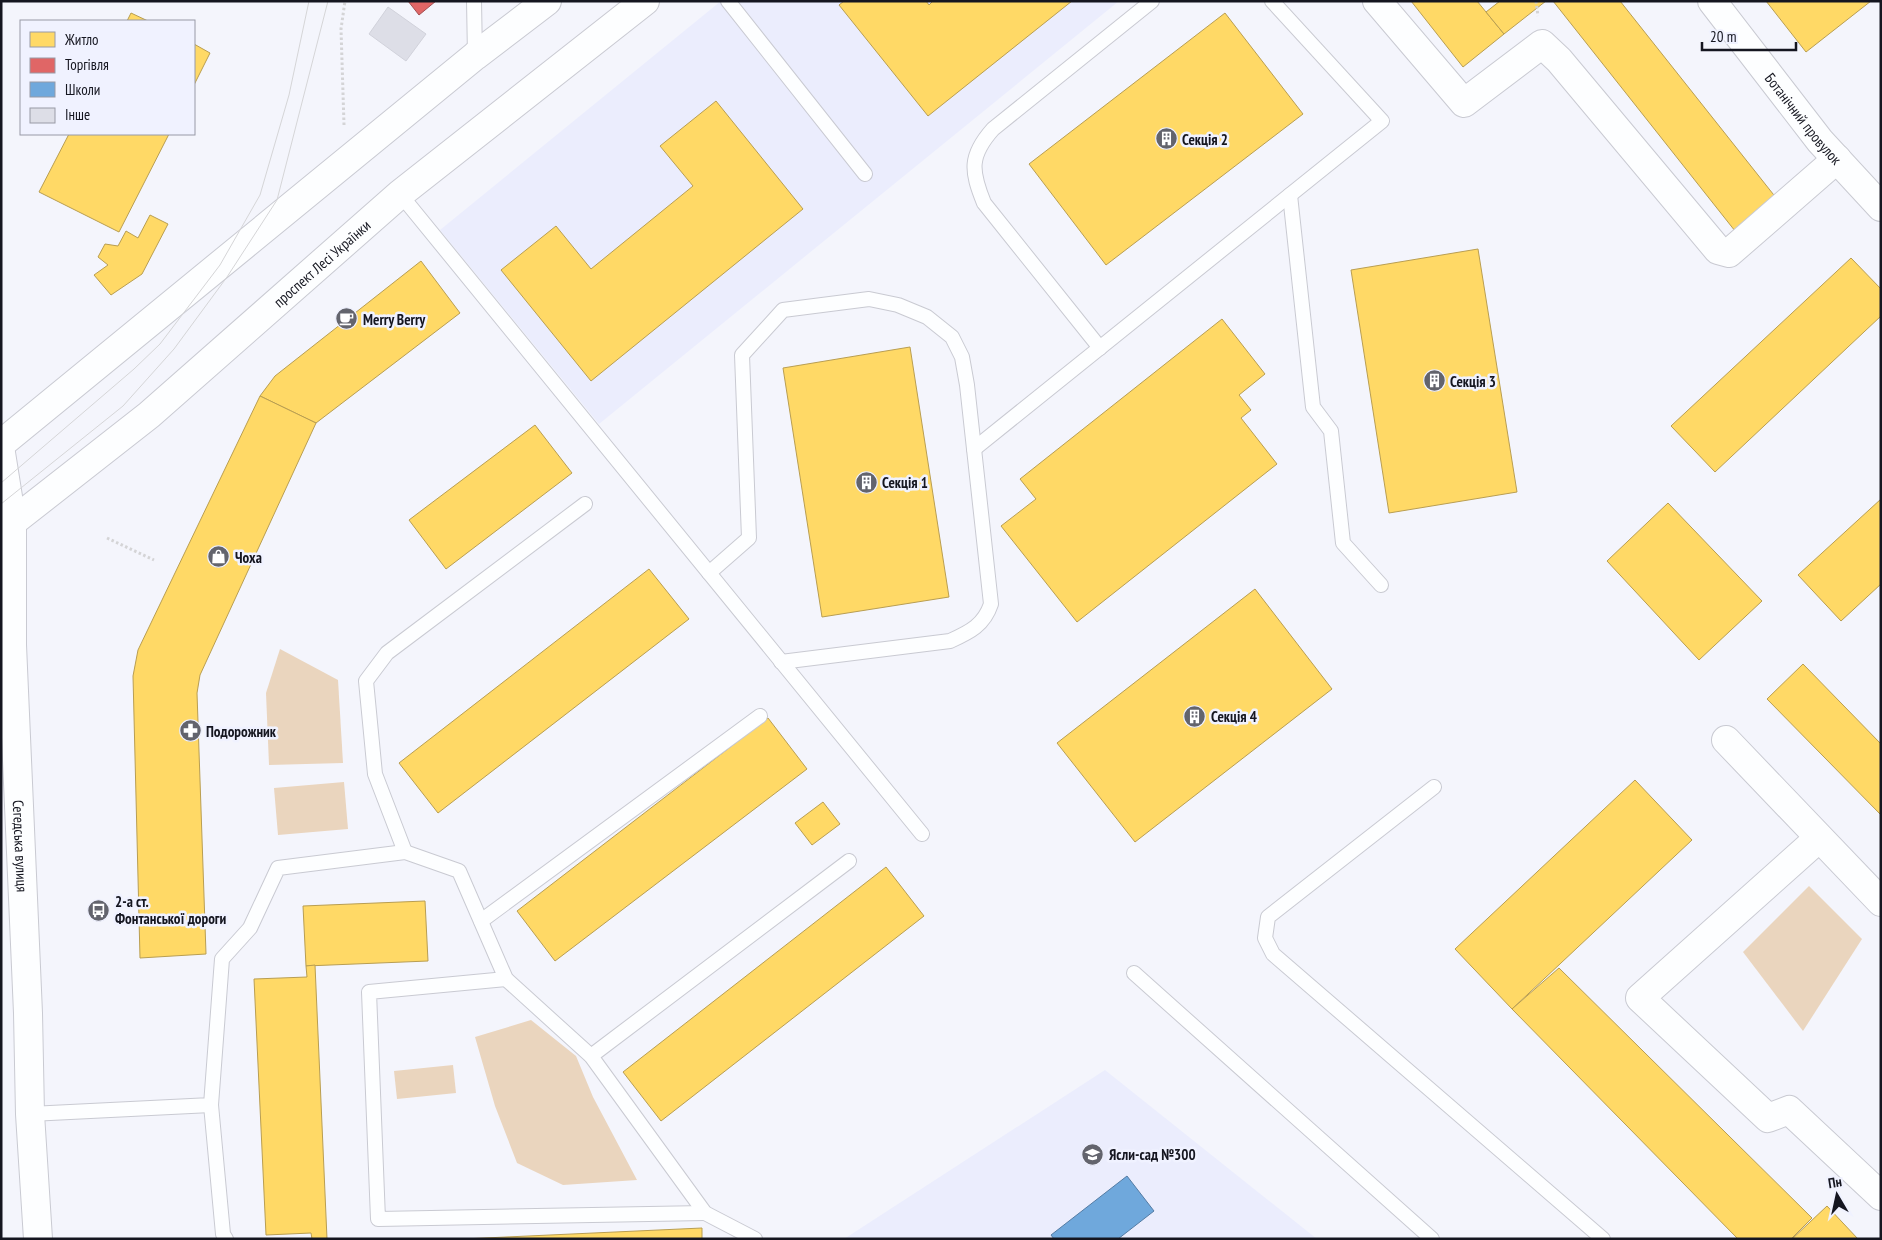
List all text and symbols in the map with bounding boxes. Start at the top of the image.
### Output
legend [20,20,195,135]
scale bar [1702,20,1796,52]
text: 20 m [1710,27,1736,46]
text: Житло [64,30,99,49]
text: Торгівля [65,55,109,74]
street label: Ботанічний провулок [1761,69,1846,168]
text: Школи [65,80,100,99]
text: Інше [65,105,90,124]
building icon: Секція 2 [1154,127,1178,151]
place label: Секція 2 [1182,130,1228,149]
street label: проспект Лесі Українки [269,215,374,311]
cafe icon: Merry Berry [335,307,359,331]
place label: Merry Berry [363,310,426,329]
building icon: Секція 3 [1422,369,1446,393]
place label: Секція 3 [1450,372,1496,391]
building icon: Секція 1 [854,470,878,494]
place label: Секція 1 [882,473,928,492]
shop icon: Чоха [207,545,231,569]
place label: Чоха [235,548,262,567]
building icon: Секція 4 [1183,704,1207,728]
place label: Секція 4 [1211,707,1257,726]
pharmacy icon: Подорожник [178,719,202,743]
place label: Подорожник [206,722,277,741]
street label: Сегедська вулиця [9,799,32,893]
place label: 2-а ст. Фонтанської дороги [115,892,226,928]
bus stop icon: 2-а ст. Фонтанської дороги [87,898,111,922]
school or university icon: Ясли-сад №300 [1081,1142,1105,1166]
place label: Ясли-сад №300 [1109,1145,1196,1164]
north arrow [1812,1170,1862,1220]
text: Пн [1827,1172,1843,1192]

